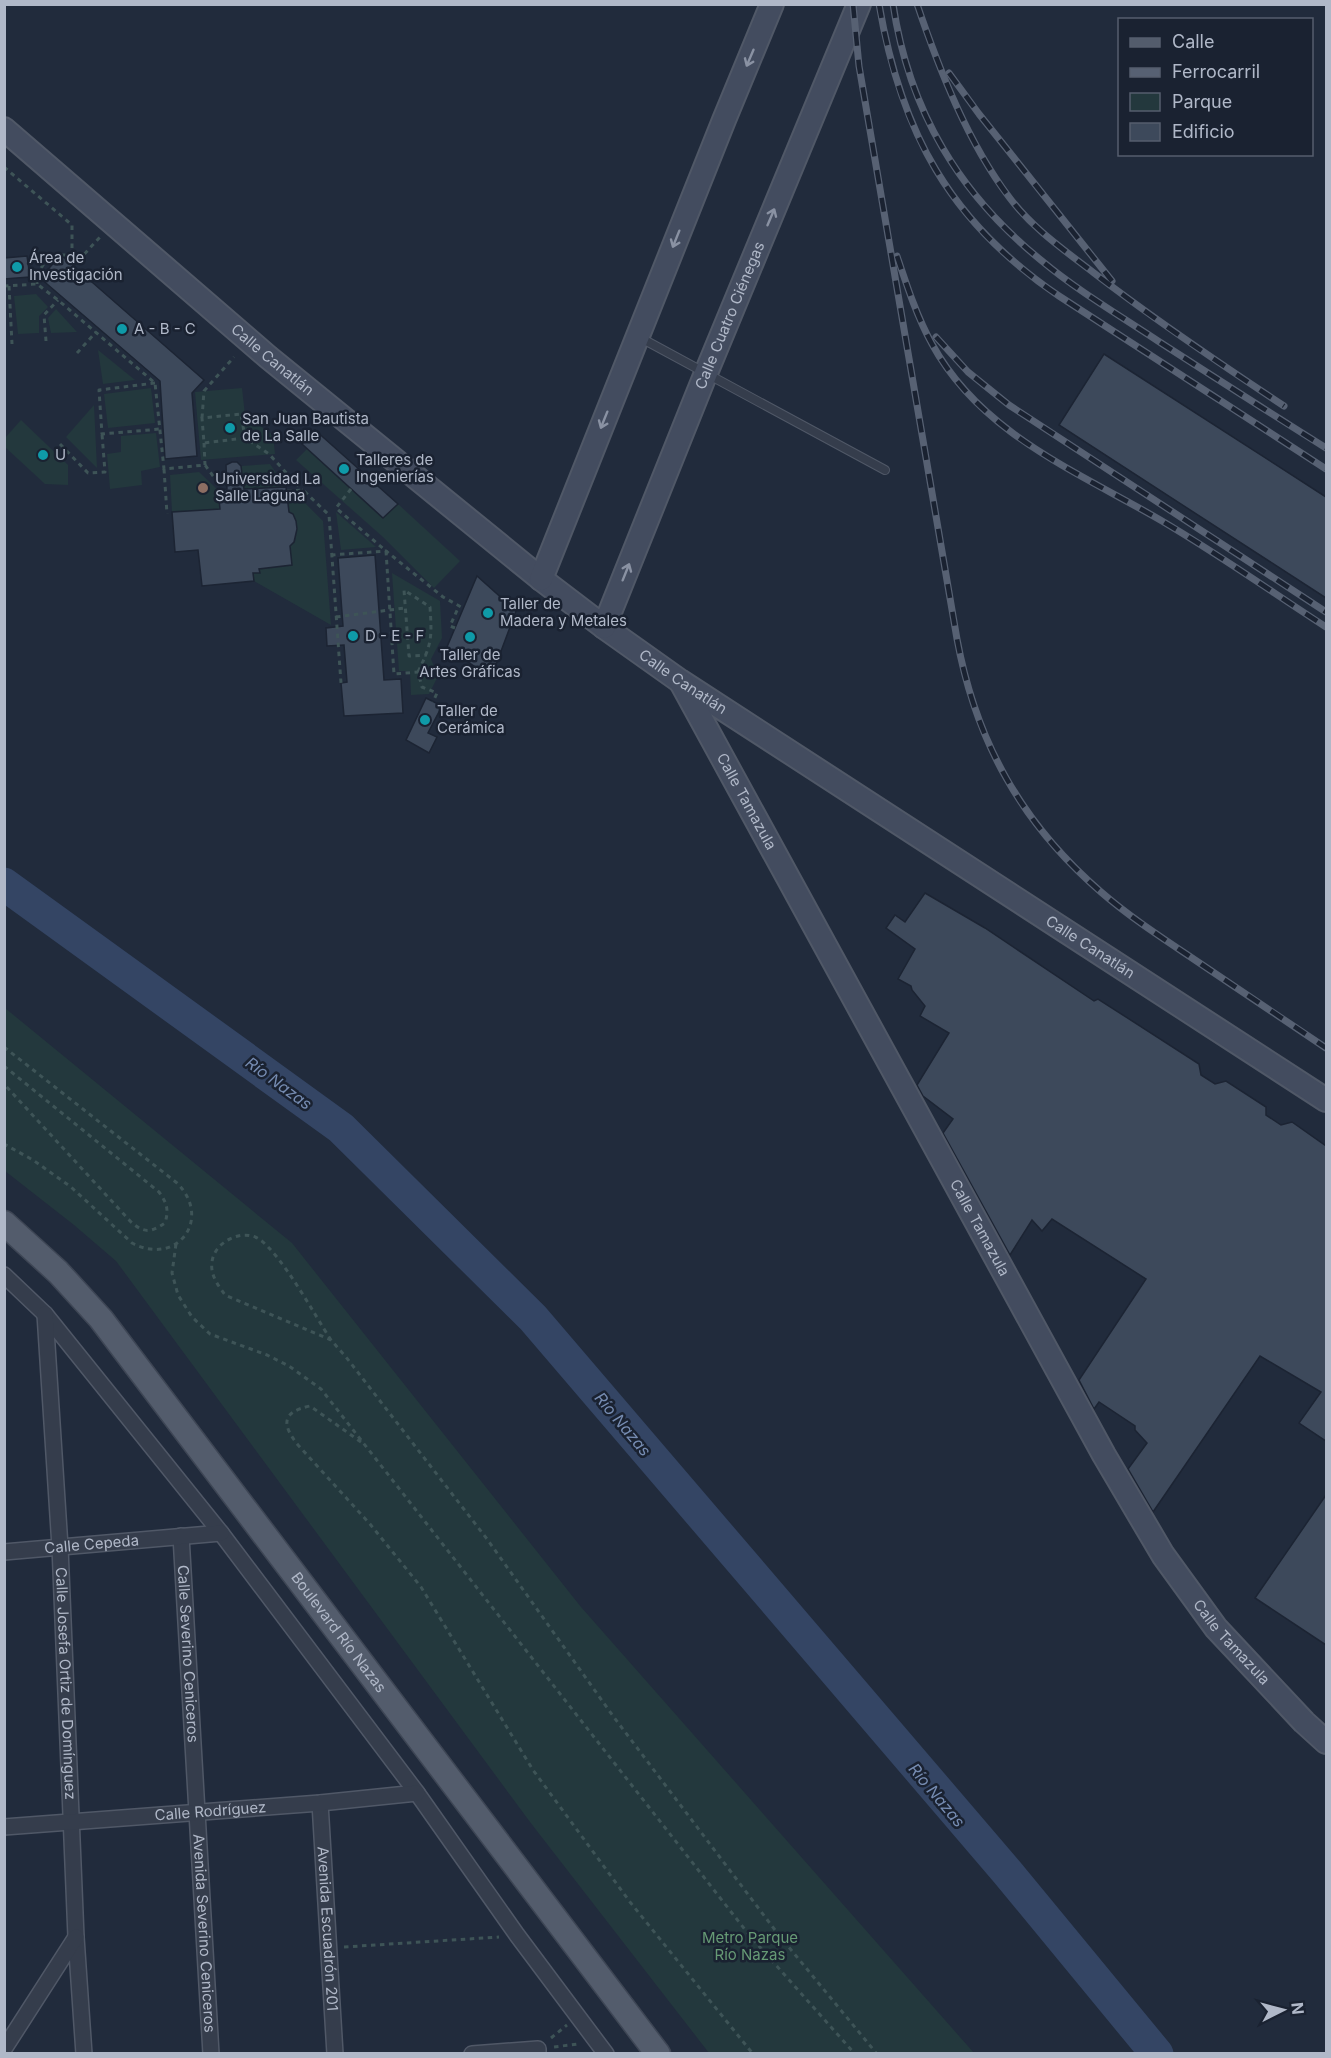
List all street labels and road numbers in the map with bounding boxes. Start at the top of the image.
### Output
street label: Calle Cuatro Ciénegas [690,239,768,392]
street label: Calle Canatlán [227,319,318,400]
street label: Calle Canatlán [635,645,731,718]
street label: Calle Tamazula [713,750,781,853]
street label: Calle Canatlán [1042,911,1138,982]
street label: Calle Tamazula [946,1176,1014,1279]
street label: Calle Cepeda [44,1530,140,1557]
street label: Calle Severino Ceniceros [174,1564,203,1743]
street label: Calle Josefa Ortiz de Domínguez [52,1567,80,1800]
street label: Boulevard Río Nazas [287,1568,391,1696]
street label: Calle Tamazula [1189,1595,1274,1689]
street label: Calle Rodríguez [154,1797,267,1825]
street label: Avenida Severino Ceniceros [189,1833,220,2033]
street label: Avenida Escuadrón 201 [314,1846,342,2012]

